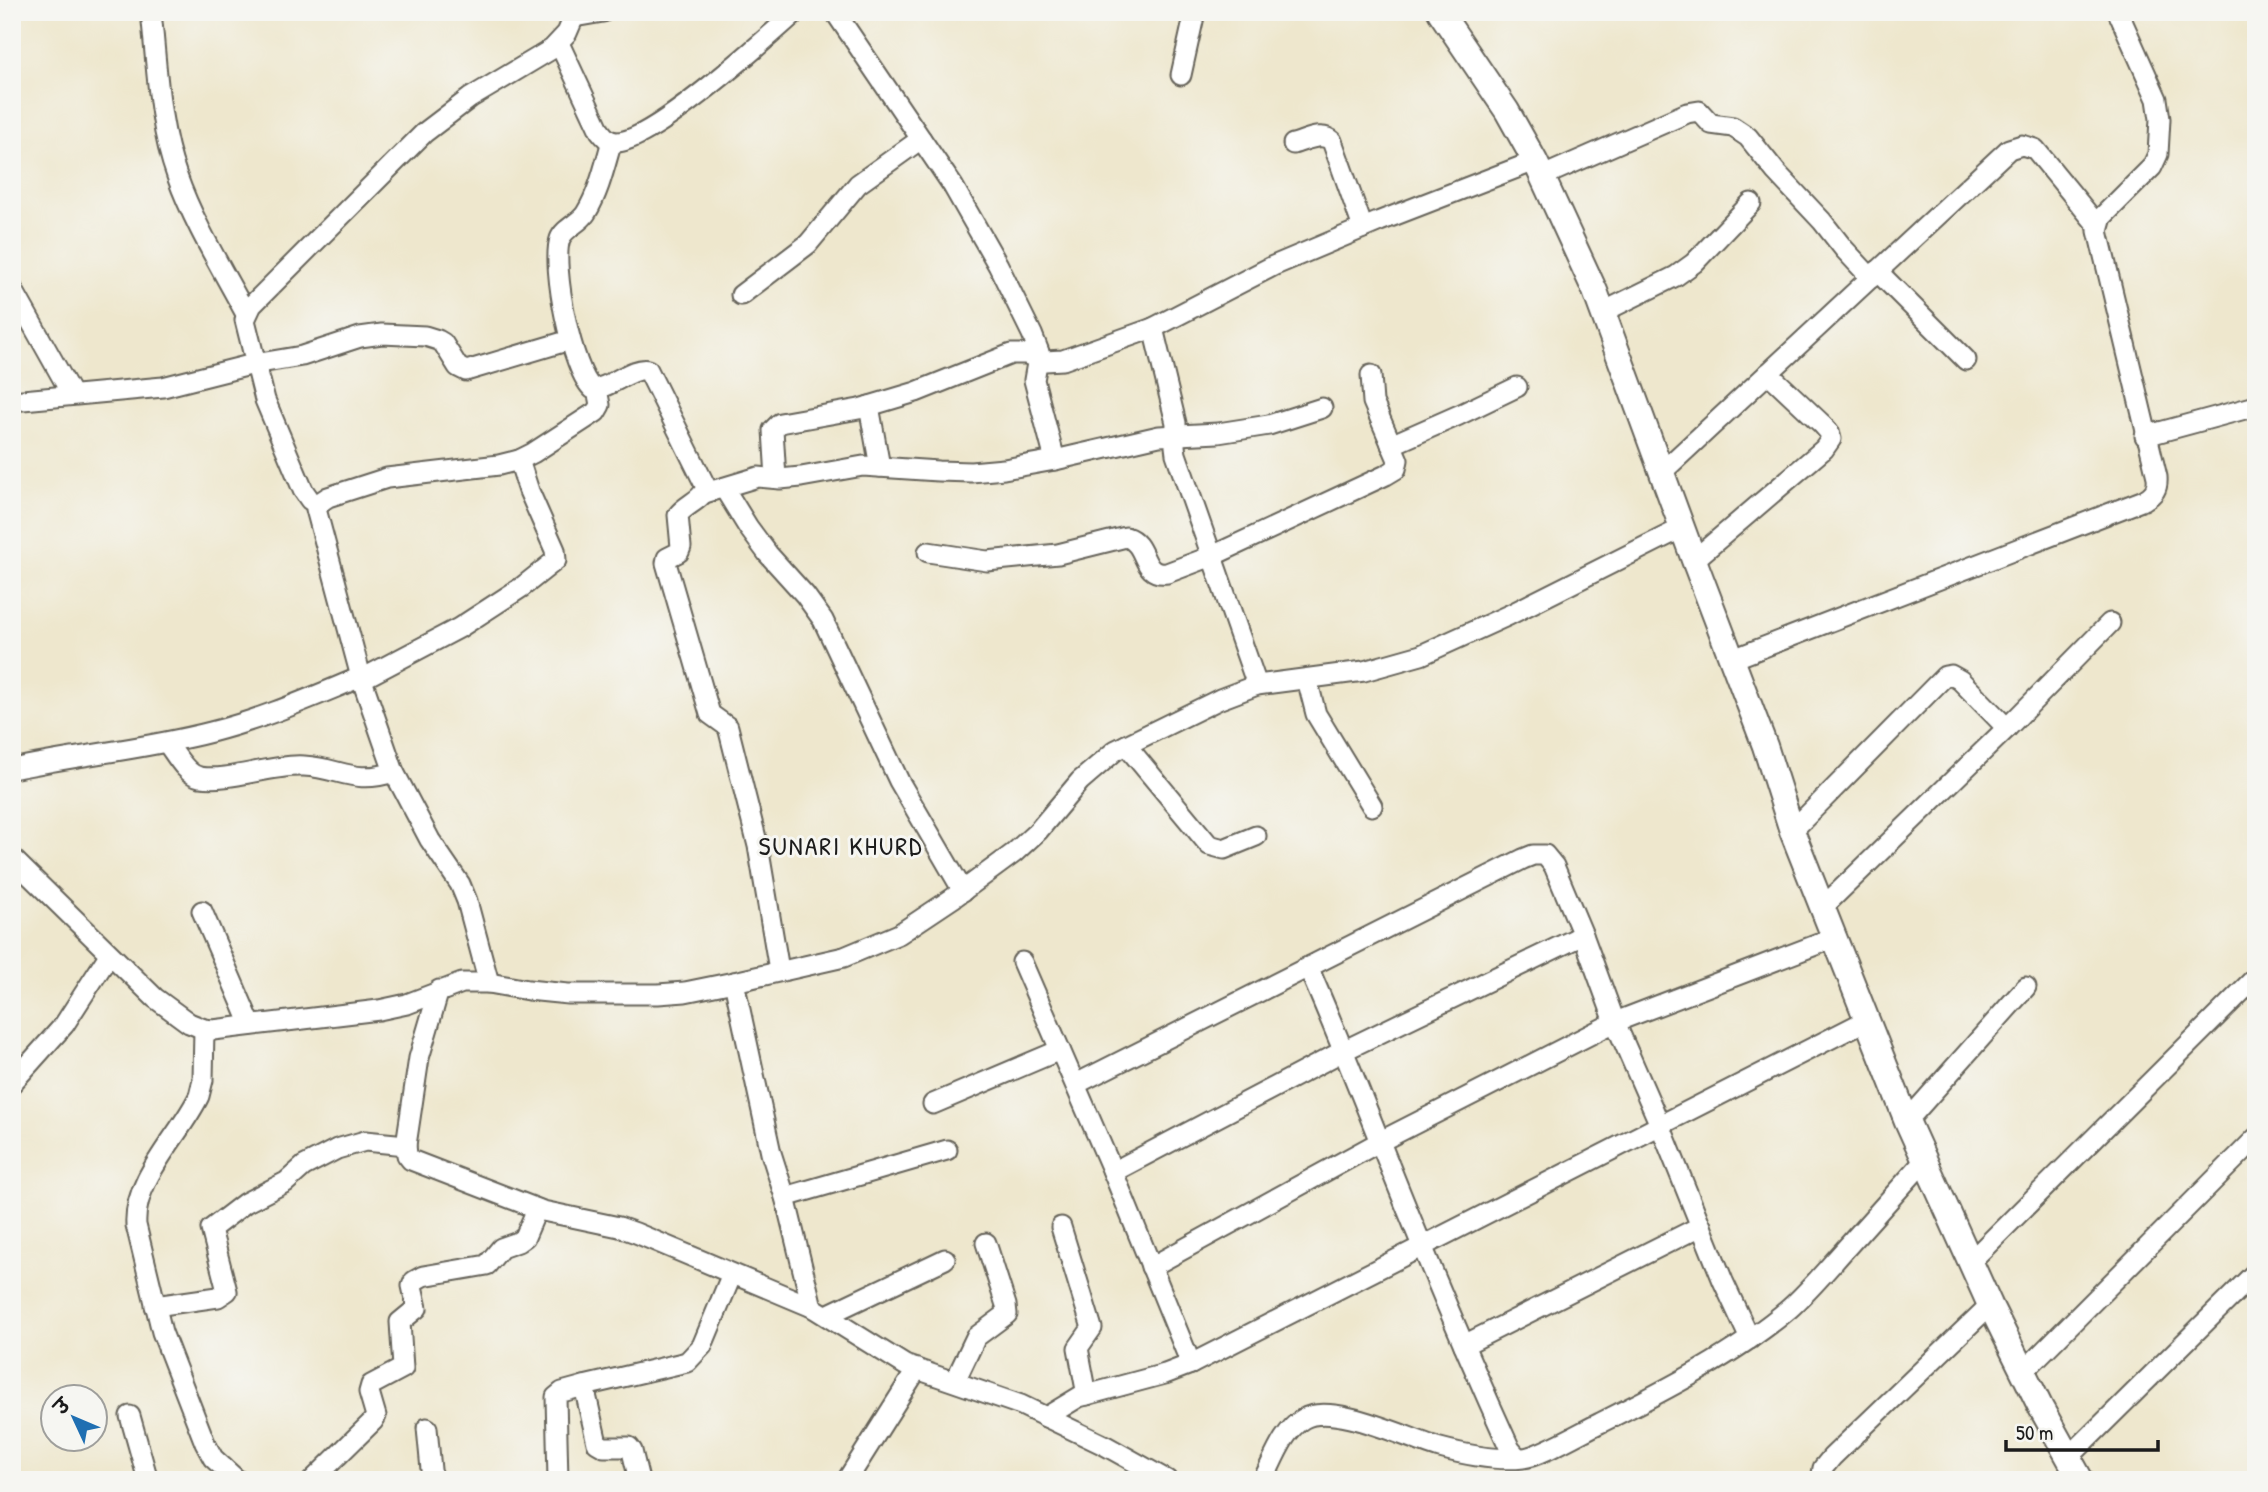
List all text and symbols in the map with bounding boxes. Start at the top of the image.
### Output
district label: SUNARI KHURD [759,828,923,863]
north arrow [38,1384,108,1454]
text: उ [47,1391,77,1421]
scale bar [2006,1408,2158,1452]
text: 50 m [2016,1418,2053,1447]

